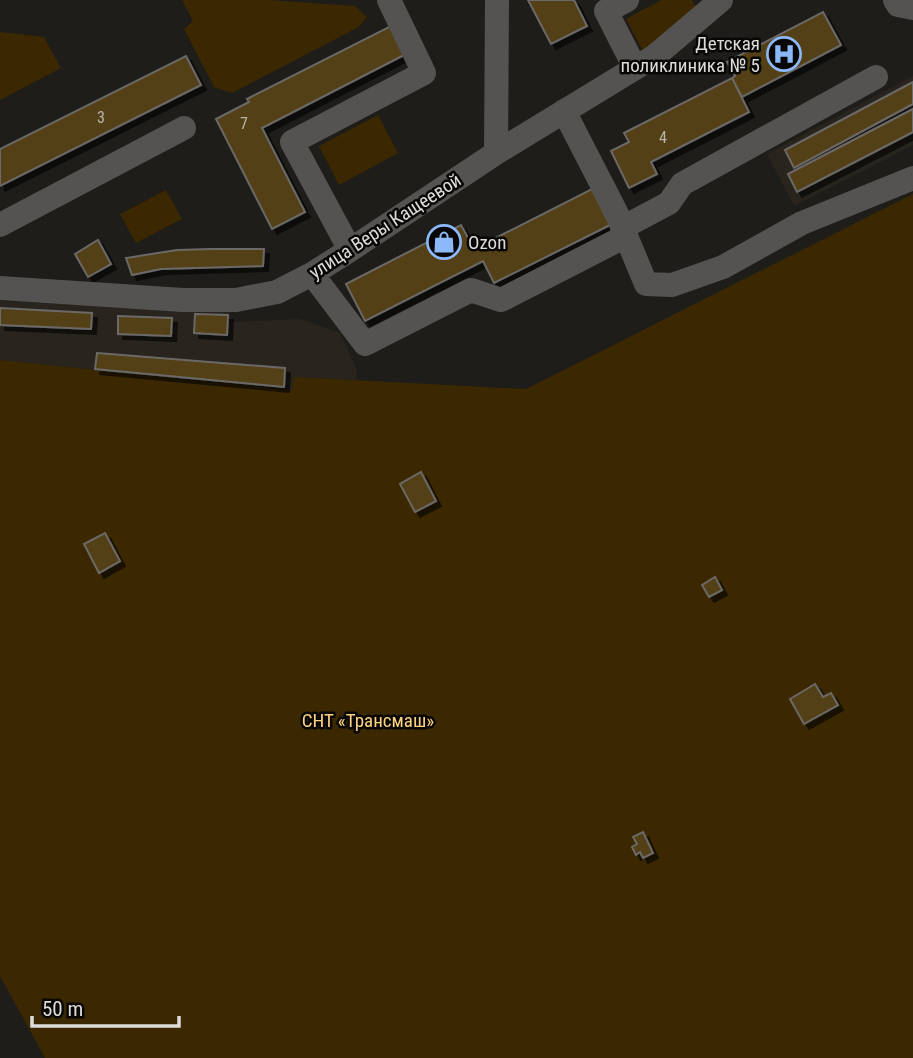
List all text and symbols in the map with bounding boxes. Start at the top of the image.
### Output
place label: Детская поликлиника № 5 [621,32,760,77]
hospital icon: Детская поликлиника № 5 [765,35,803,73]
house number: 3 [97,108,105,127]
house number: 7 [240,114,248,133]
house number: 4 [659,128,667,147]
street label: улица Веры Кащеевой [305,168,465,284]
shop icon: Ozon [425,223,463,261]
place label: Ozon [468,231,506,254]
park label: СНТ «Трансмаш» [302,709,434,732]
scale bar [32,984,178,1028]
text: 50 m [42,997,83,1021]

